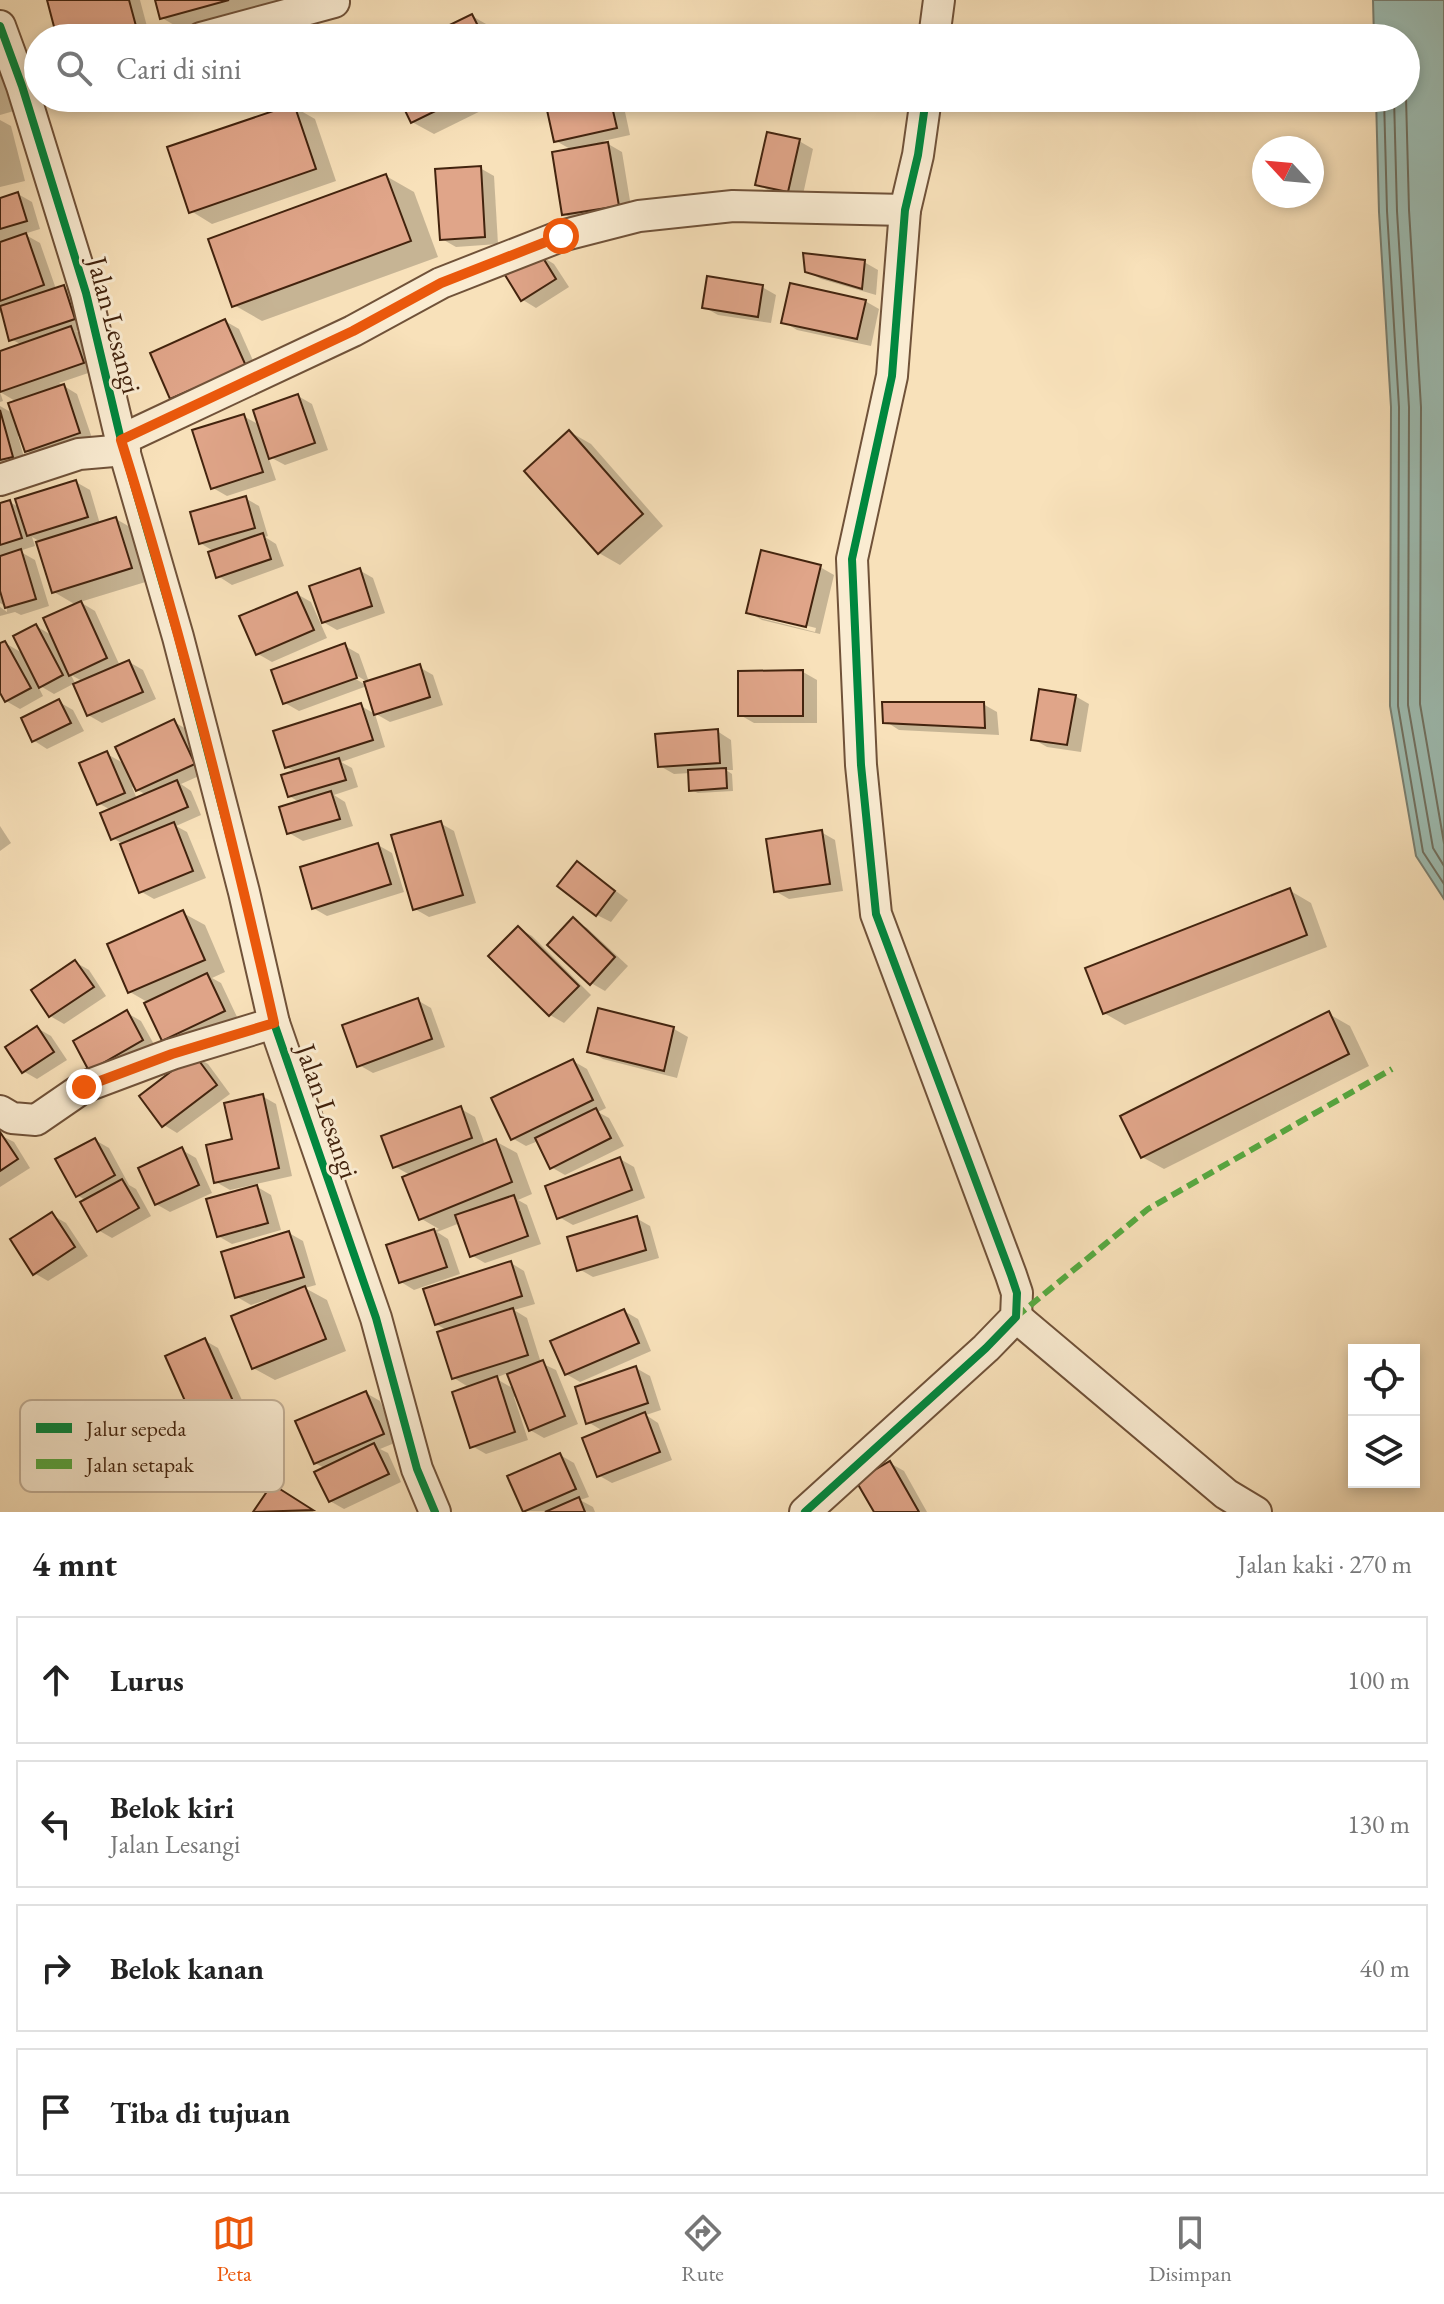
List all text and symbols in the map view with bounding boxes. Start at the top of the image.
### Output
search box [24,24,1420,112]
icon: search [52,46,96,90]
text: Cari di sini [116,49,241,88]
north arrow [1252,136,1324,208]
route start [543,218,579,254]
street label: Jalan Lesangi [79,251,151,398]
street label: Jalan Lesangi [287,1037,368,1183]
route end [66,1069,102,1105]
map controls [1348,1344,1420,1488]
button: locate [1348,1344,1420,1416]
legend [20,1400,284,1492]
text: Jalur sepeda [84,1414,186,1443]
button: layers [1348,1416,1420,1488]
text: Jalan setapak [84,1450,194,1479]
text: 4 mnt [32,1542,117,1586]
text: Jalan kaki · 270 m [1238,1547,1412,1581]
icon: ahead [34,1658,78,1702]
text: Lurus [110,1661,184,1700]
text: 100 m [1347,1663,1410,1697]
text: Belok kiri [110,1788,234,1827]
icon: left [34,1802,78,1846]
text: 130 m [1347,1807,1410,1841]
text: Jalan Lesangi [110,1827,240,1861]
icon: right [34,1946,78,1990]
text: Belok kanan [110,1949,264,1988]
text: 40 m [1360,1951,1410,1985]
icon: arrive [34,2090,78,2134]
text: Tiba di tujuan [110,2093,290,2132]
tab: Peta [212,2211,256,2288]
tab: Rute [681,2211,725,2288]
tab: Disimpan [1149,2211,1232,2288]

